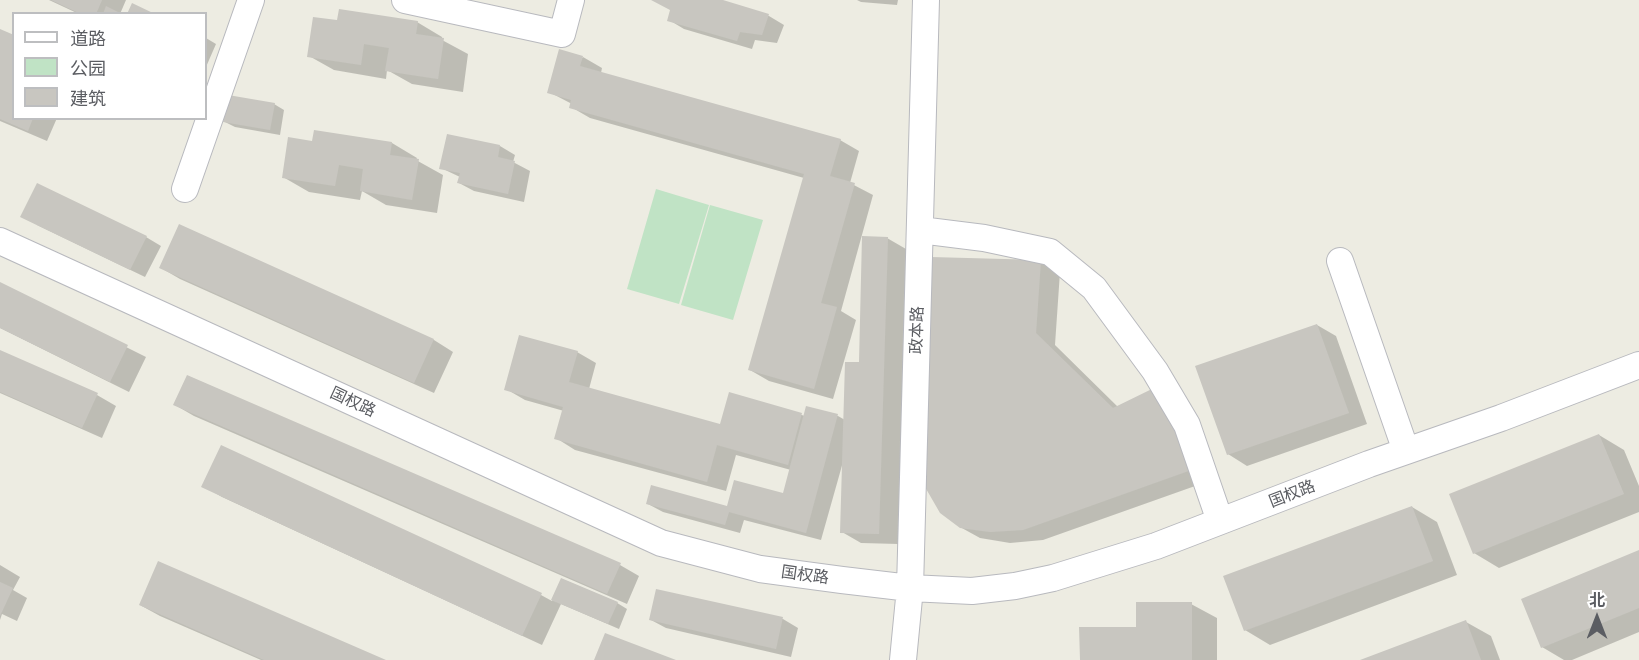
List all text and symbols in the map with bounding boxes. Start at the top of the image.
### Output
legend [12,12,207,120]
text: 道路 [70,28,106,49]
text: 公园 [70,58,106,79]
text: 建筑 [70,88,106,109]
street label: 政本路 [907,306,927,354]
street label: 国权路 [327,383,379,421]
street label: 国权路 [1266,476,1318,512]
street label: 国权路 [780,562,830,588]
north arrow [1567,588,1627,648]
text: 北 [1589,591,1605,609]

